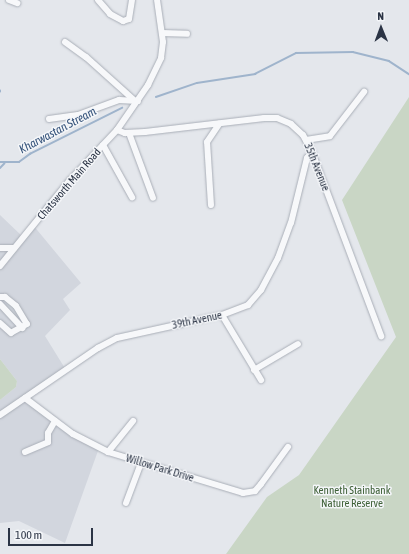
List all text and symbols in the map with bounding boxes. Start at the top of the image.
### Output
north arrow [361,8,401,48]
text: N [377,10,384,22]
water label: Kharwastan Stream [17,105,99,157]
street label: 35th Avenue [301,141,333,193]
street label: Chatsworth Main Road [34,146,104,222]
street label: 39th Avenue [171,308,223,332]
street label: Willow Park Drive [124,451,196,485]
park label: Kenneth Stainbank Nature Reserve [313,484,391,510]
scale bar [10,520,95,546]
text: 100 m [15,528,42,542]

